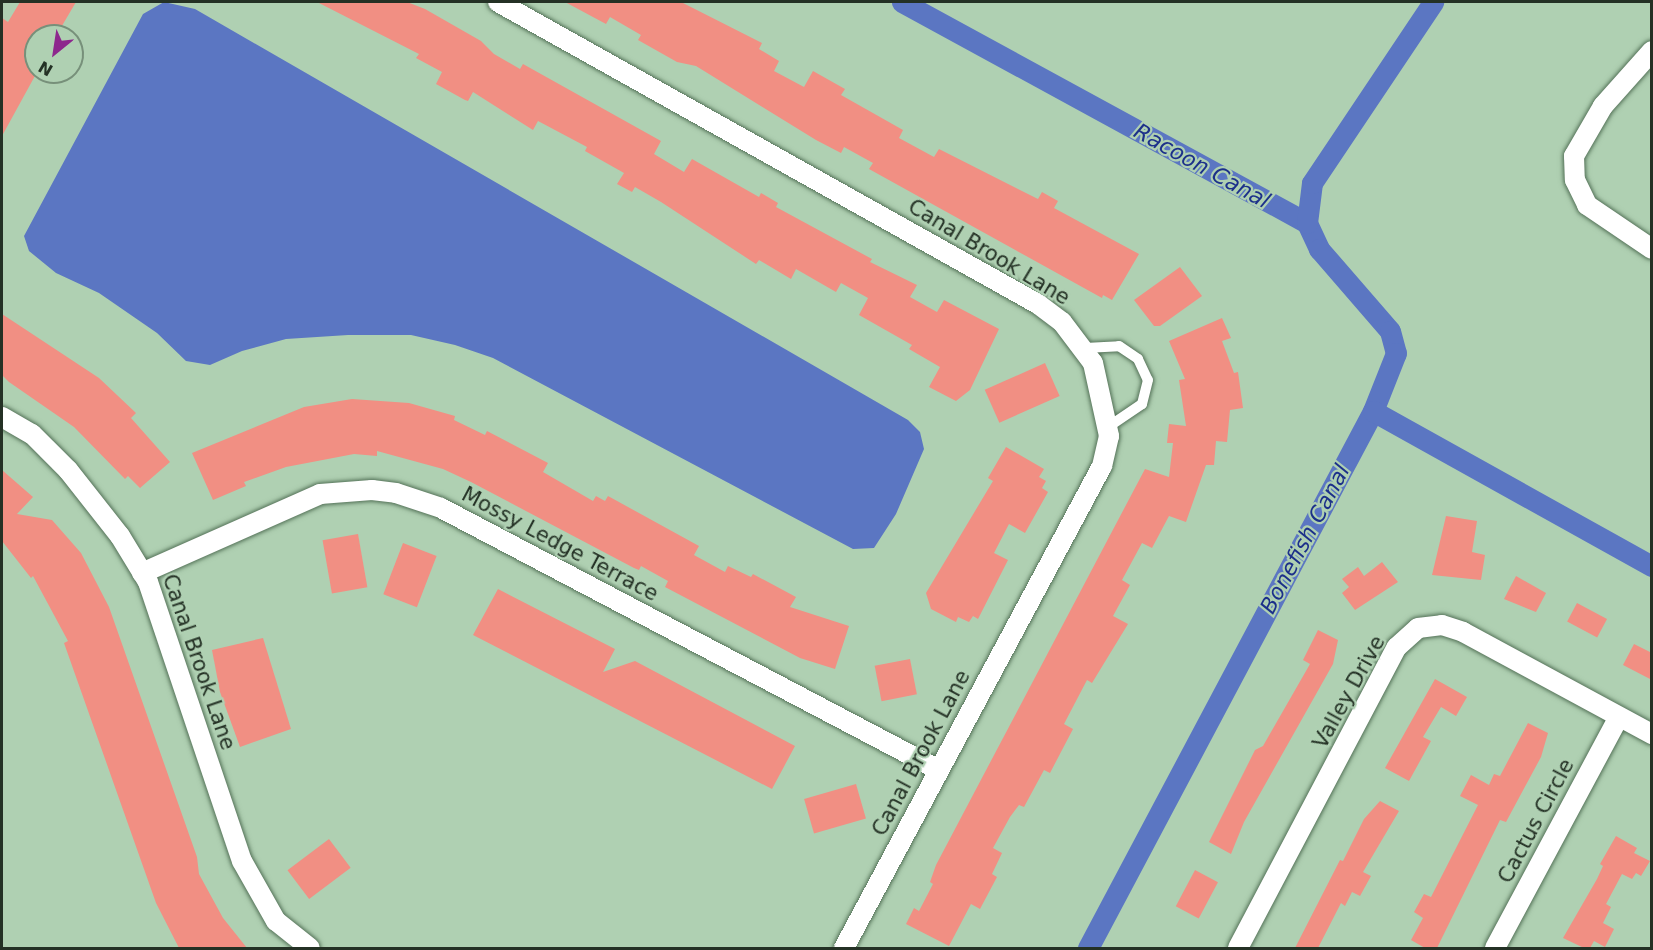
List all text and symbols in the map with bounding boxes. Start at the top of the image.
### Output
north arrow [24,24,84,84]
text: N [35,57,56,80]
water label: Racoon Canal [1130,118,1274,214]
street label: Canal Brook Lane [904,194,1074,310]
water label: Bonefish Canal [1255,460,1355,618]
street label: Mossy Ledge Terrace [457,481,663,607]
street label: Canal Brook Lane [157,571,241,753]
street label: Valley Drive [1308,631,1390,753]
street label: Canal Brook Lane [867,666,975,840]
street label: Cactus Circle [1493,755,1579,887]

